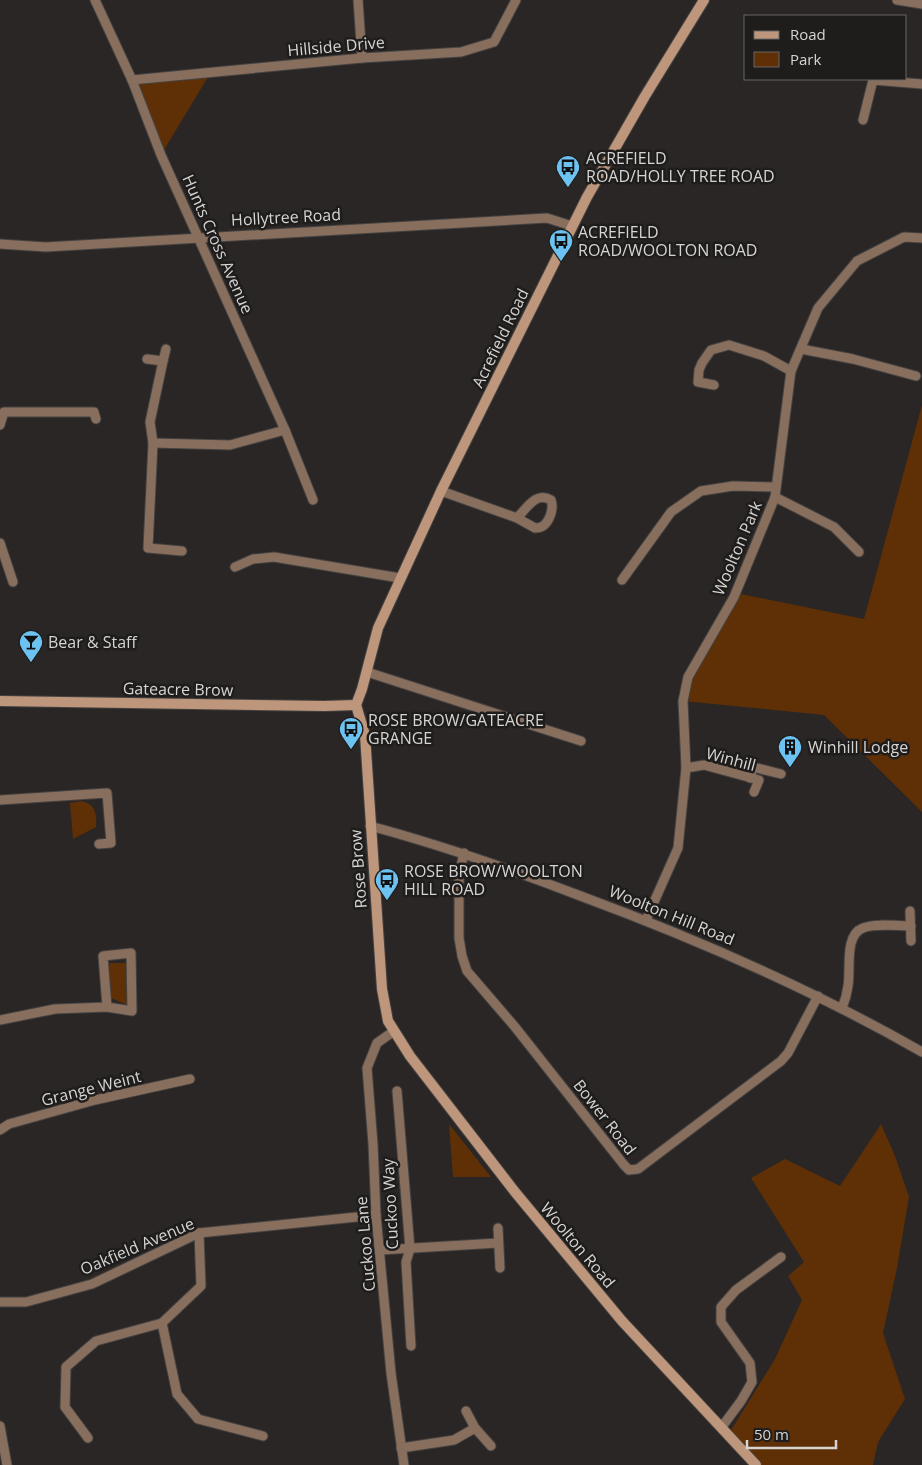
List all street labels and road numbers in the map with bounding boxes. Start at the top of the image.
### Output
street label: Hillside Drive [286,31,386,61]
street label: Hunts Cross Avenue [177,171,259,317]
street label: Hollytree Road [230,203,342,231]
street label: Acrefield Road [466,285,534,391]
street label: Woolton Park [707,497,767,599]
street label: Gateacre Brow [123,677,234,701]
street label: Winhill [704,742,758,776]
street label: Rose Brow [344,828,372,909]
street label: Woolton Hill Road [606,880,738,950]
street label: Grange Weint [39,1065,143,1111]
street label: Bower Road [569,1075,641,1159]
street label: Cuckoo Way [377,1157,403,1250]
street label: Cuckoo Lane [350,1196,380,1292]
street label: Woolton Road [536,1198,620,1292]
street label: Oakfield Avenue [77,1212,197,1280]

